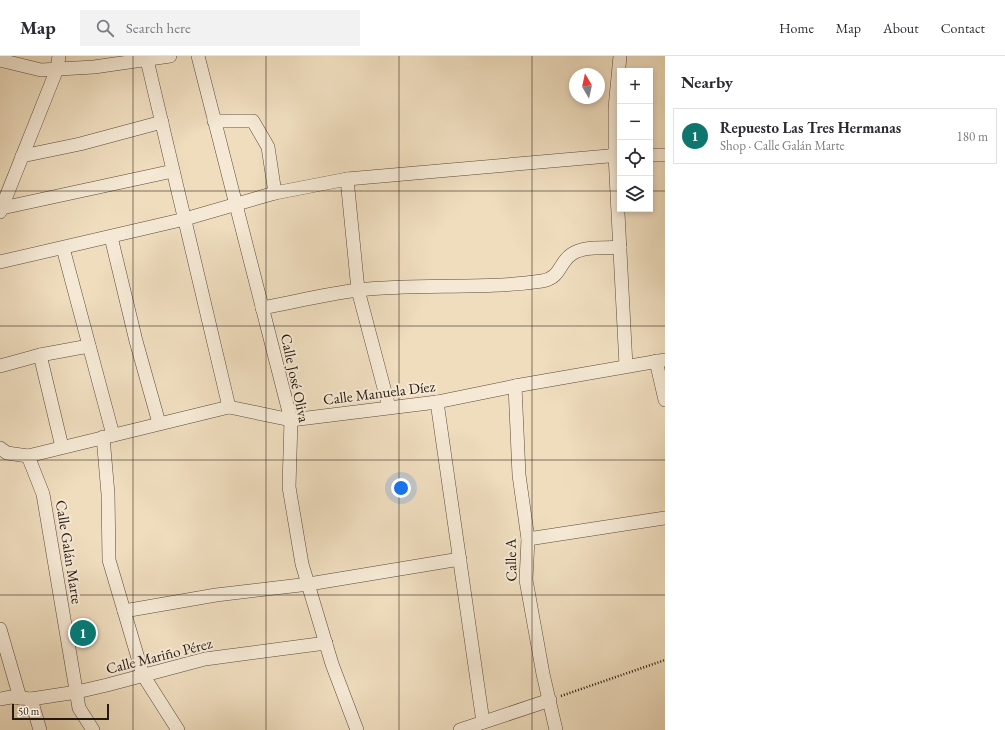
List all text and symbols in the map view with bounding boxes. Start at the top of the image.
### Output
search box [80,10,360,46]
text: Map [20,15,56,40]
icon: search [94,17,116,39]
text: Search here [126,18,191,37]
text: Home [779,19,814,37]
text: Map [836,19,861,37]
text: About [883,19,919,37]
text: Contact [941,19,985,37]
north arrow [569,68,605,104]
map controls [617,68,653,212]
button: + [617,68,653,104]
text: Nearby [681,71,733,93]
button: − [617,104,653,140]
text: Repuesto Las Tres Hermanas [720,118,901,137]
text: 1 [692,128,698,145]
text: 180 m [957,128,988,145]
text: Shop · Calle Galán Marte [720,137,845,154]
button: locate [617,140,653,176]
button: layers [617,176,653,212]
street label: Calle José Oliva [277,332,314,424]
street label: Calle Manuela Díez [322,376,436,409]
your location [391,478,411,498]
street label: Calle Galán Marte [52,499,87,605]
street label: Calle A [501,538,520,582]
pin: 1 [70,618,96,648]
street label: Calle Mariño Pérez [104,633,214,678]
scale bar [12,702,109,721]
text: 50 m [18,704,39,718]

